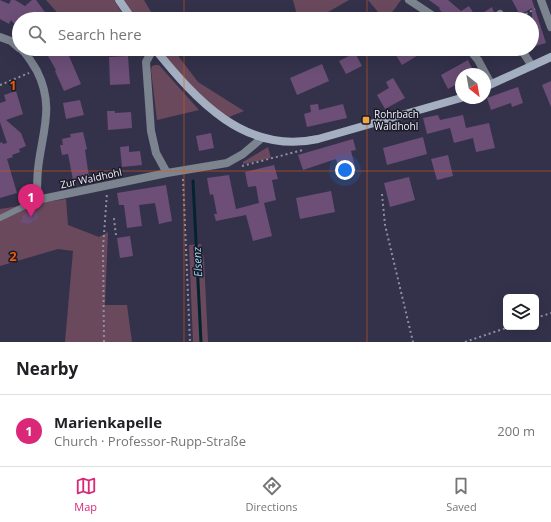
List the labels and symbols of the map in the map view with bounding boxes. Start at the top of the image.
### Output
north arrow [455,68,491,104]
text: 1 [9,76,17,94]
place label: Rohrbach Waldhohl [374,107,419,133]
marker: Rohrbach Waldhohl [361,115,371,125]
your location [335,160,355,180]
street label: Zur Waldhohl [59,165,123,191]
pin: 1 [18,184,44,217]
text: 2 [9,247,17,265]
water label: Elsenz [189,247,205,277]

